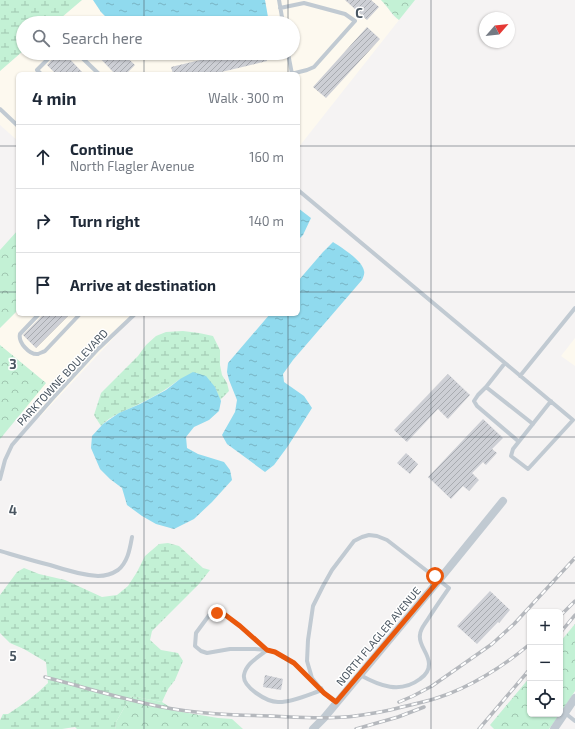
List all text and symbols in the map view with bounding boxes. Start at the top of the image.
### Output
text: C [355,5,363,21]
north arrow [479,12,515,48]
search box [16,16,300,60]
icon: search [30,27,52,49]
text: Search here [62,29,143,47]
text: 4 min [32,88,76,108]
text: Walk · 300 m [208,90,284,106]
text: Continue [70,140,133,158]
icon: ahead [32,146,54,168]
text: 160 m [249,149,284,165]
text: North Flagler Avenue [70,158,194,174]
icon: right [32,210,54,232]
text: Turn right [70,212,140,230]
text: 140 m [249,213,284,229]
icon: arrive [32,274,54,296]
text: Arrive at destination [70,276,216,294]
street label: PARKTOWNE BOULEVARD [14,326,110,428]
text: 3 [9,356,17,372]
text: 4 [9,502,17,518]
route start [426,567,444,585]
street label: NORTH FLAGLER AVENUE [333,584,423,688]
route end [208,604,226,622]
map controls [527,609,563,717]
button: + [527,609,563,645]
button: − [527,645,563,681]
text: 5 [9,648,17,664]
button: locate [527,681,563,717]

